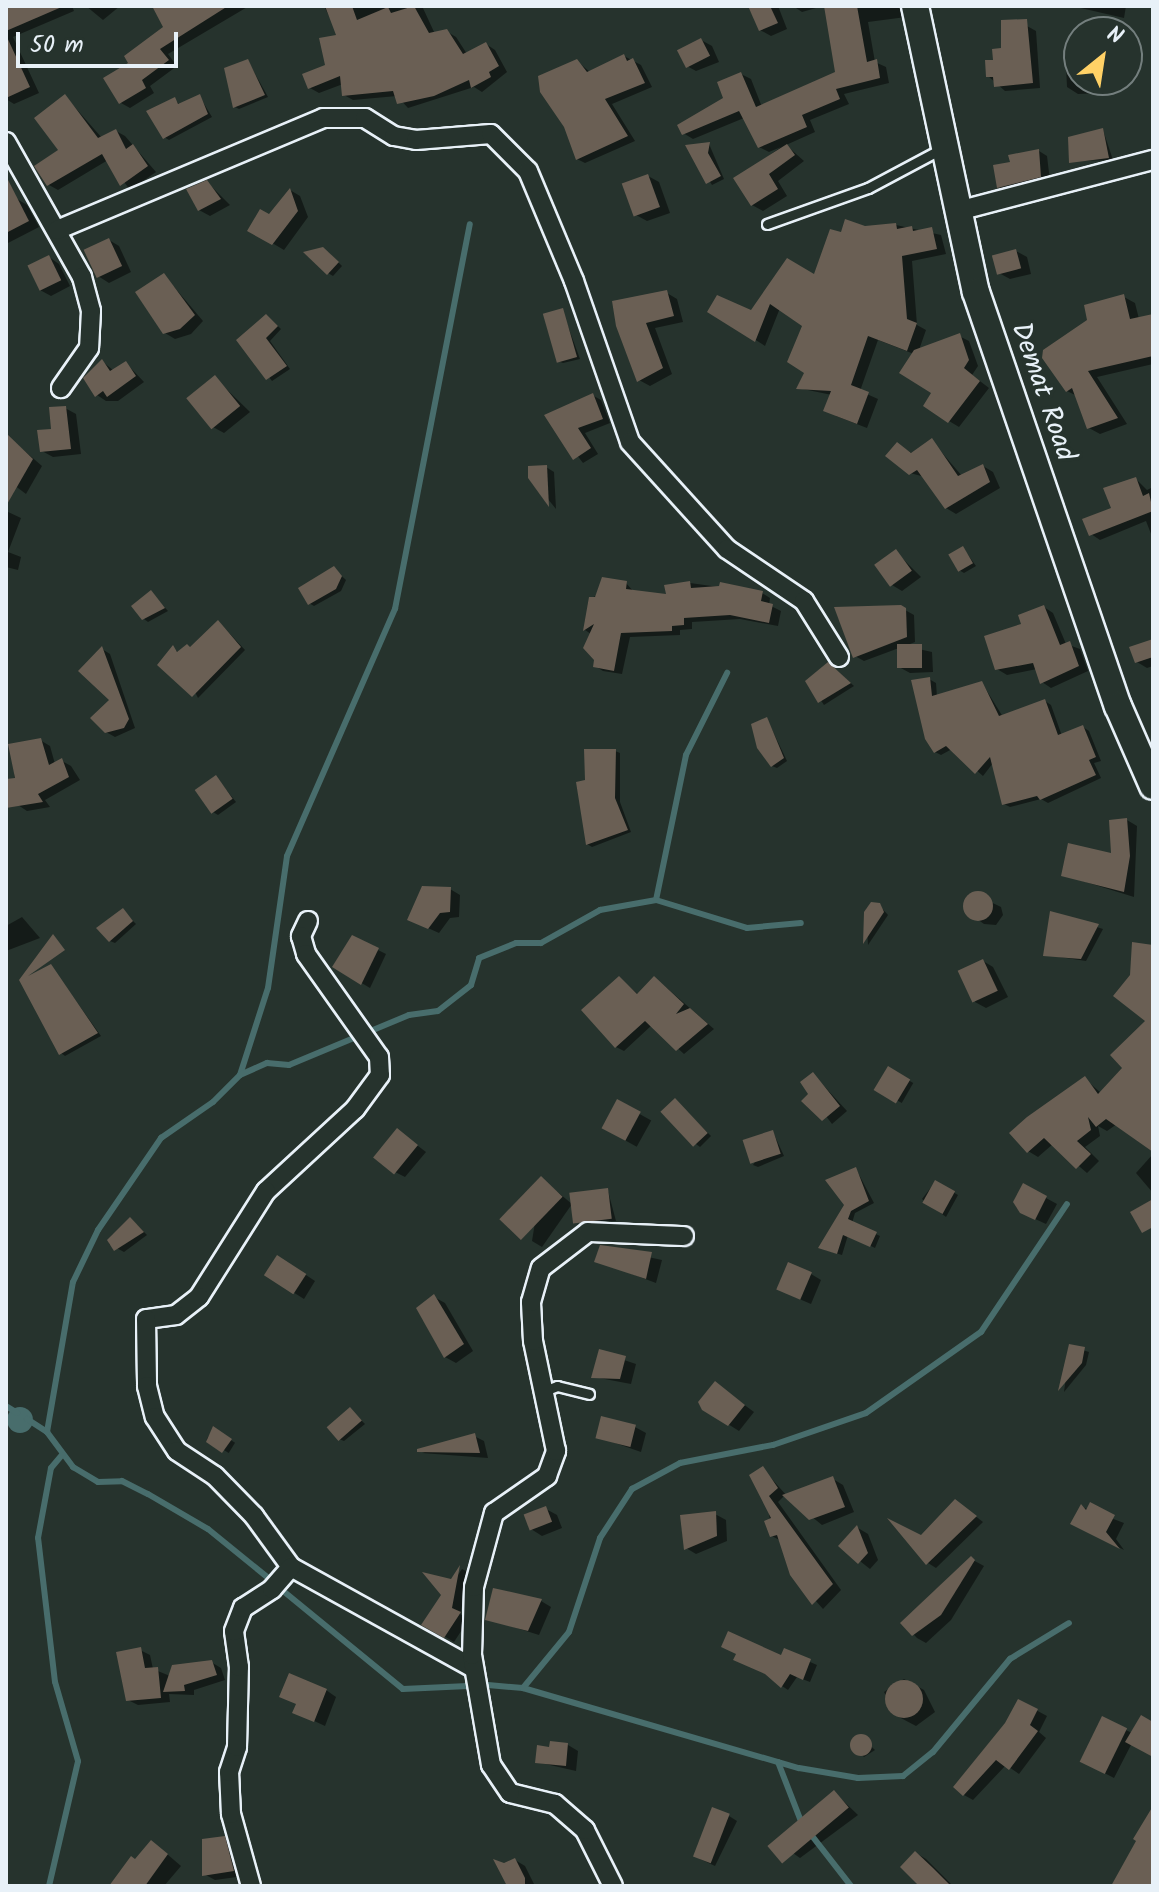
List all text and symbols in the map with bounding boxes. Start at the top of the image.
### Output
scale bar [20,16,182,66]
north arrow [1063,16,1143,96]
text: N [1099,18,1129,55]
text: 50 m [30,26,84,65]
street label: Demat Road [1003,318,1081,466]

